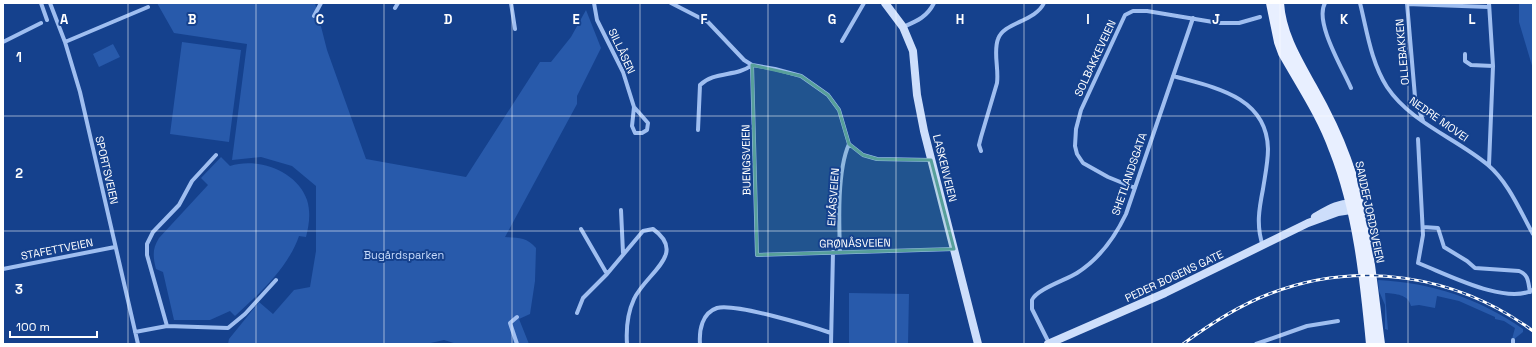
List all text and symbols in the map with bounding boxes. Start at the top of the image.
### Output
text: A [60,11,69,28]
text: B [188,11,197,28]
text: C [316,11,324,28]
text: D [444,11,453,28]
text: E [572,11,580,28]
text: F [701,11,708,28]
text: G [828,11,836,28]
text: H [956,11,964,28]
text: J [1212,11,1220,28]
text: K [1340,11,1349,28]
text: L [1468,11,1476,28]
street label: SOLBAKKEVEIEN [1071,18,1119,98]
street label: OLLEBAKKEN [1392,18,1412,86]
street label: SILLÅSEN [605,26,639,76]
text: 1 [16,49,22,66]
street label: NEDRE MOVEI [1407,93,1471,145]
street label: BUENGSVEIEN [738,124,754,196]
street label: SHETLANDSGATA [1108,131,1150,217]
street label: LASKENVEIEN [930,133,960,203]
street label: SPORTSVEIEN [92,135,122,205]
street label: SANDEFJORDSVEIEN [1352,160,1388,264]
text: 2 [15,165,23,182]
street label: EIKÅSVEIEN [824,167,842,227]
street label: STAFETTVEIEN [20,235,94,263]
street label: GRØNÅSVEIEN [819,235,891,251]
street label: PEDER BOGENS GATE [1123,247,1225,305]
park label: Bugårdsparken [364,248,444,262]
text: 3 [15,281,23,298]
scale bar [10,313,97,339]
text: 100 m [16,319,50,335]

